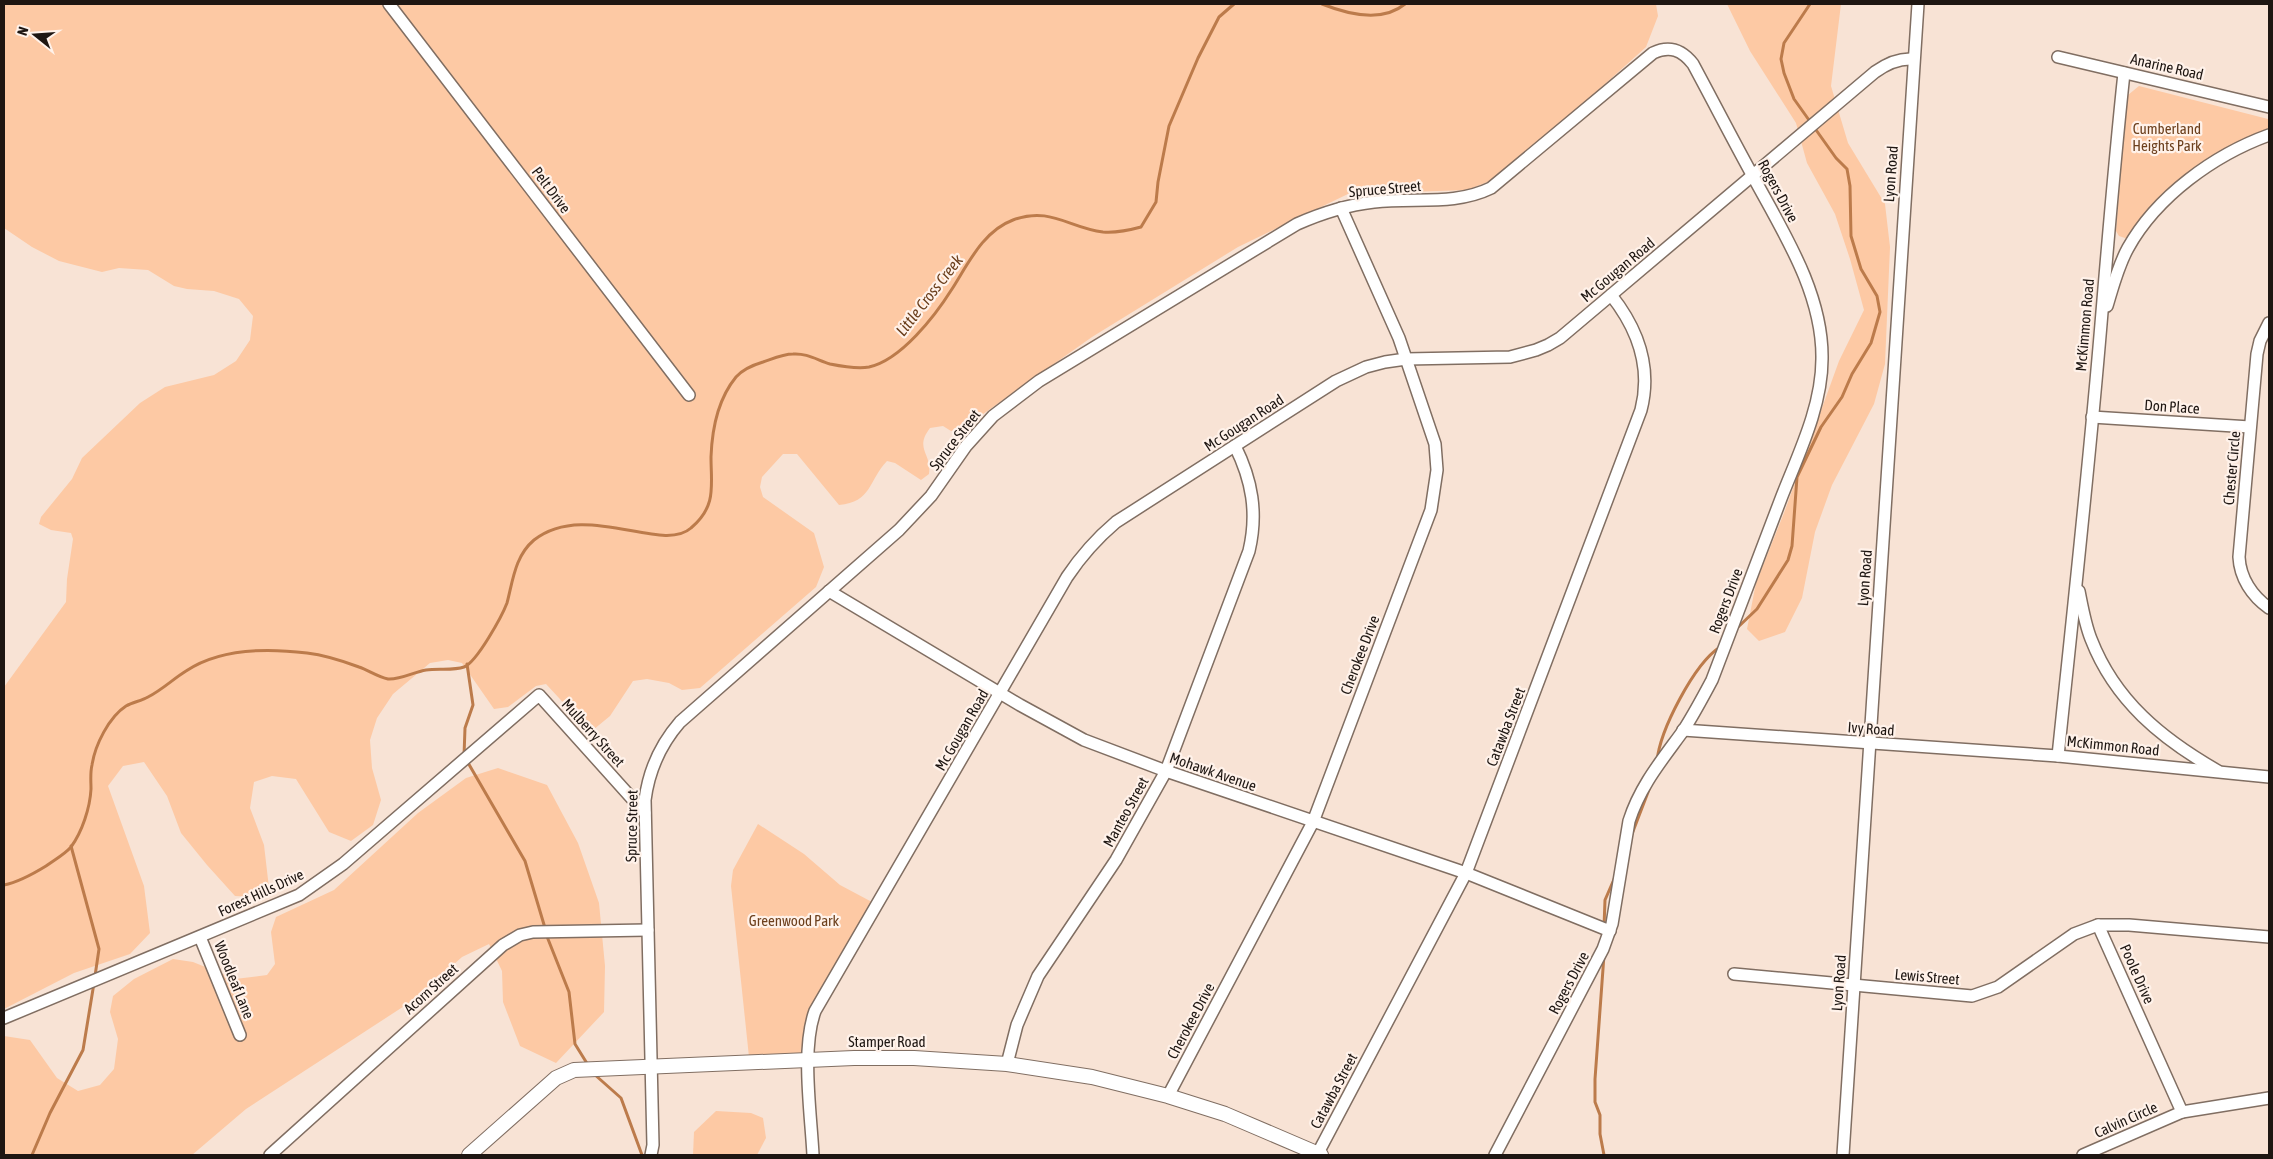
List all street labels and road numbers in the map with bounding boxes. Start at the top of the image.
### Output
street label: Anarine Road [2129,50,2205,83]
street label: Lyon Road [1880,145,1901,203]
street label: Rogers Drive [1755,157,1802,225]
street label: Pelt Drive [529,163,574,216]
street label: Spruce Street [1348,177,1422,200]
street label: Mc Gougan Road [1577,234,1658,305]
street label: McKimmon Road [2072,278,2097,372]
street label: Mc Gougan Road [1201,391,1287,454]
street label: Don Place [2144,396,2200,417]
street label: Spruce Street [926,406,984,473]
street label: Chester Circle [2220,430,2243,506]
street label: Lyon Road [1854,549,1875,607]
street label: Rogers Drive [1705,566,1746,636]
street label: Cherokee Drive [1337,613,1382,697]
street label: Catawba Street [1483,685,1528,769]
street label: Mc Gougan Road [931,686,992,773]
street label: Mulberry Street [559,695,628,770]
street label: Ivy Road [1847,718,1895,739]
street label: McKimmon Road [2066,732,2160,759]
street label: Mohawk Avenue [1168,749,1259,794]
street label: Manteo Street [1099,774,1152,850]
street label: Spruce Street [622,790,641,862]
street label: Forest Hills Drive [215,865,306,920]
street label: Woodleaf Lane [211,938,258,1021]
street label: Poole Drive [2117,942,2158,1006]
street label: Rogers Drive [1545,948,1592,1017]
street label: Lyon Road [1828,954,1849,1012]
street label: Acorn Street [400,960,461,1017]
street label: Lewis Street [1894,965,1960,988]
street label: Cherokee Drive [1163,980,1218,1062]
street label: Stamper Road [848,1033,926,1050]
street label: Catawba Street [1307,1050,1361,1131]
street label: Calvin Circle [2092,1098,2160,1141]

